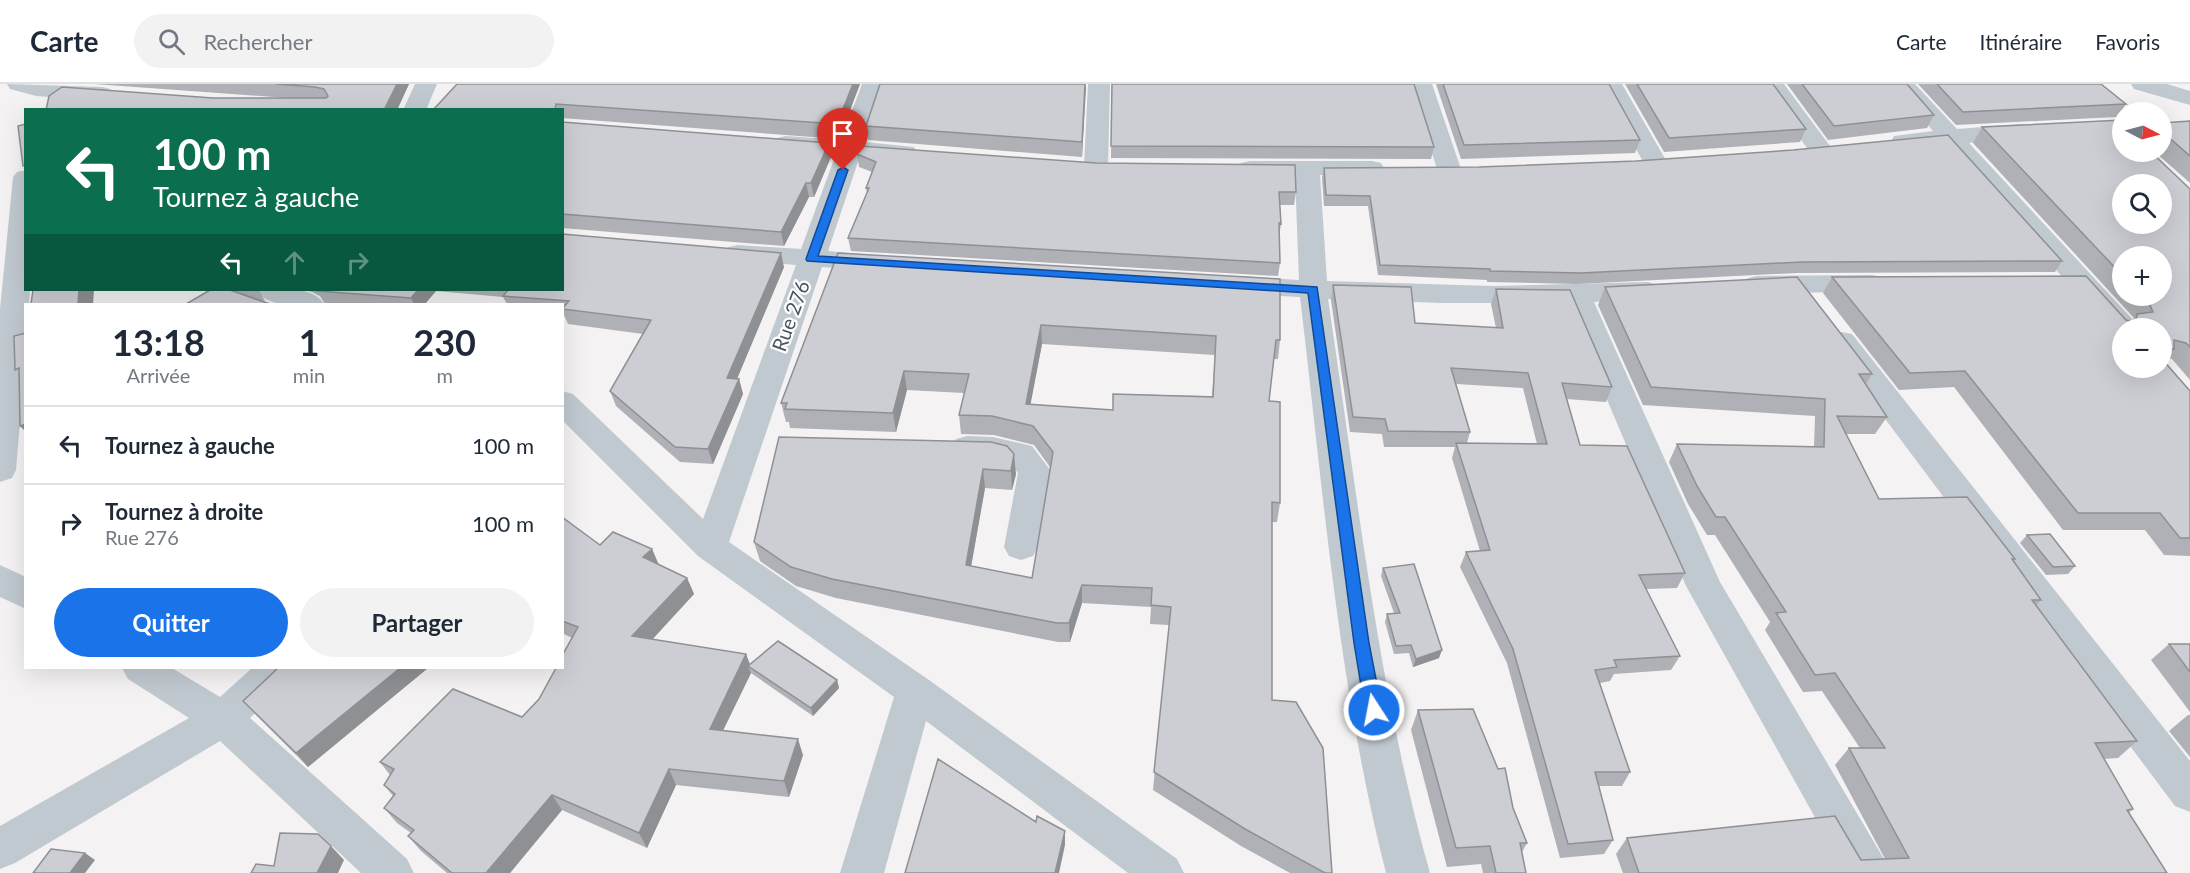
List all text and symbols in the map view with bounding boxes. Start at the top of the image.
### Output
search box [134,14,554,68]
text: Carte [30,24,98,58]
icon: search [155,25,188,58]
text: Rechercher [203,28,312,55]
text: Carte [1896,29,1947,54]
text: Itinéraire [1980,29,2062,54]
text: Favoris [2095,29,2160,54]
north arrow [2112,102,2172,162]
map controls [2112,102,2172,378]
pin [817,108,868,170]
icon: arrive [826,117,859,150]
text: 100 m [153,129,271,179]
icon: left [54,132,132,210]
button: search [2112,174,2172,234]
text: Tournez à gauche [153,180,359,213]
icon: left [215,246,248,279]
icon: ahead [278,246,311,279]
icon: right [341,246,374,279]
button: + [2112,246,2172,306]
street label: Rue 276 [766,277,814,354]
button: − [2112,318,2172,378]
text: 13:18 [112,320,205,364]
text: 1 [299,320,320,364]
text: 230 [413,320,476,364]
text: Arrivée [126,363,190,387]
text: min [293,363,325,387]
text: m [436,363,453,387]
icon: left [54,429,87,462]
text: Tournez à gauche [105,432,275,459]
text: 100 m [472,432,534,459]
text: Tournez à droite [105,498,263,525]
icon: right [54,507,87,540]
text: 100 m [472,510,534,537]
text: Rue 276 [105,525,179,549]
button: Quitter [54,588,288,657]
button: Partager [300,588,534,657]
position arrow [1342,678,1406,742]

